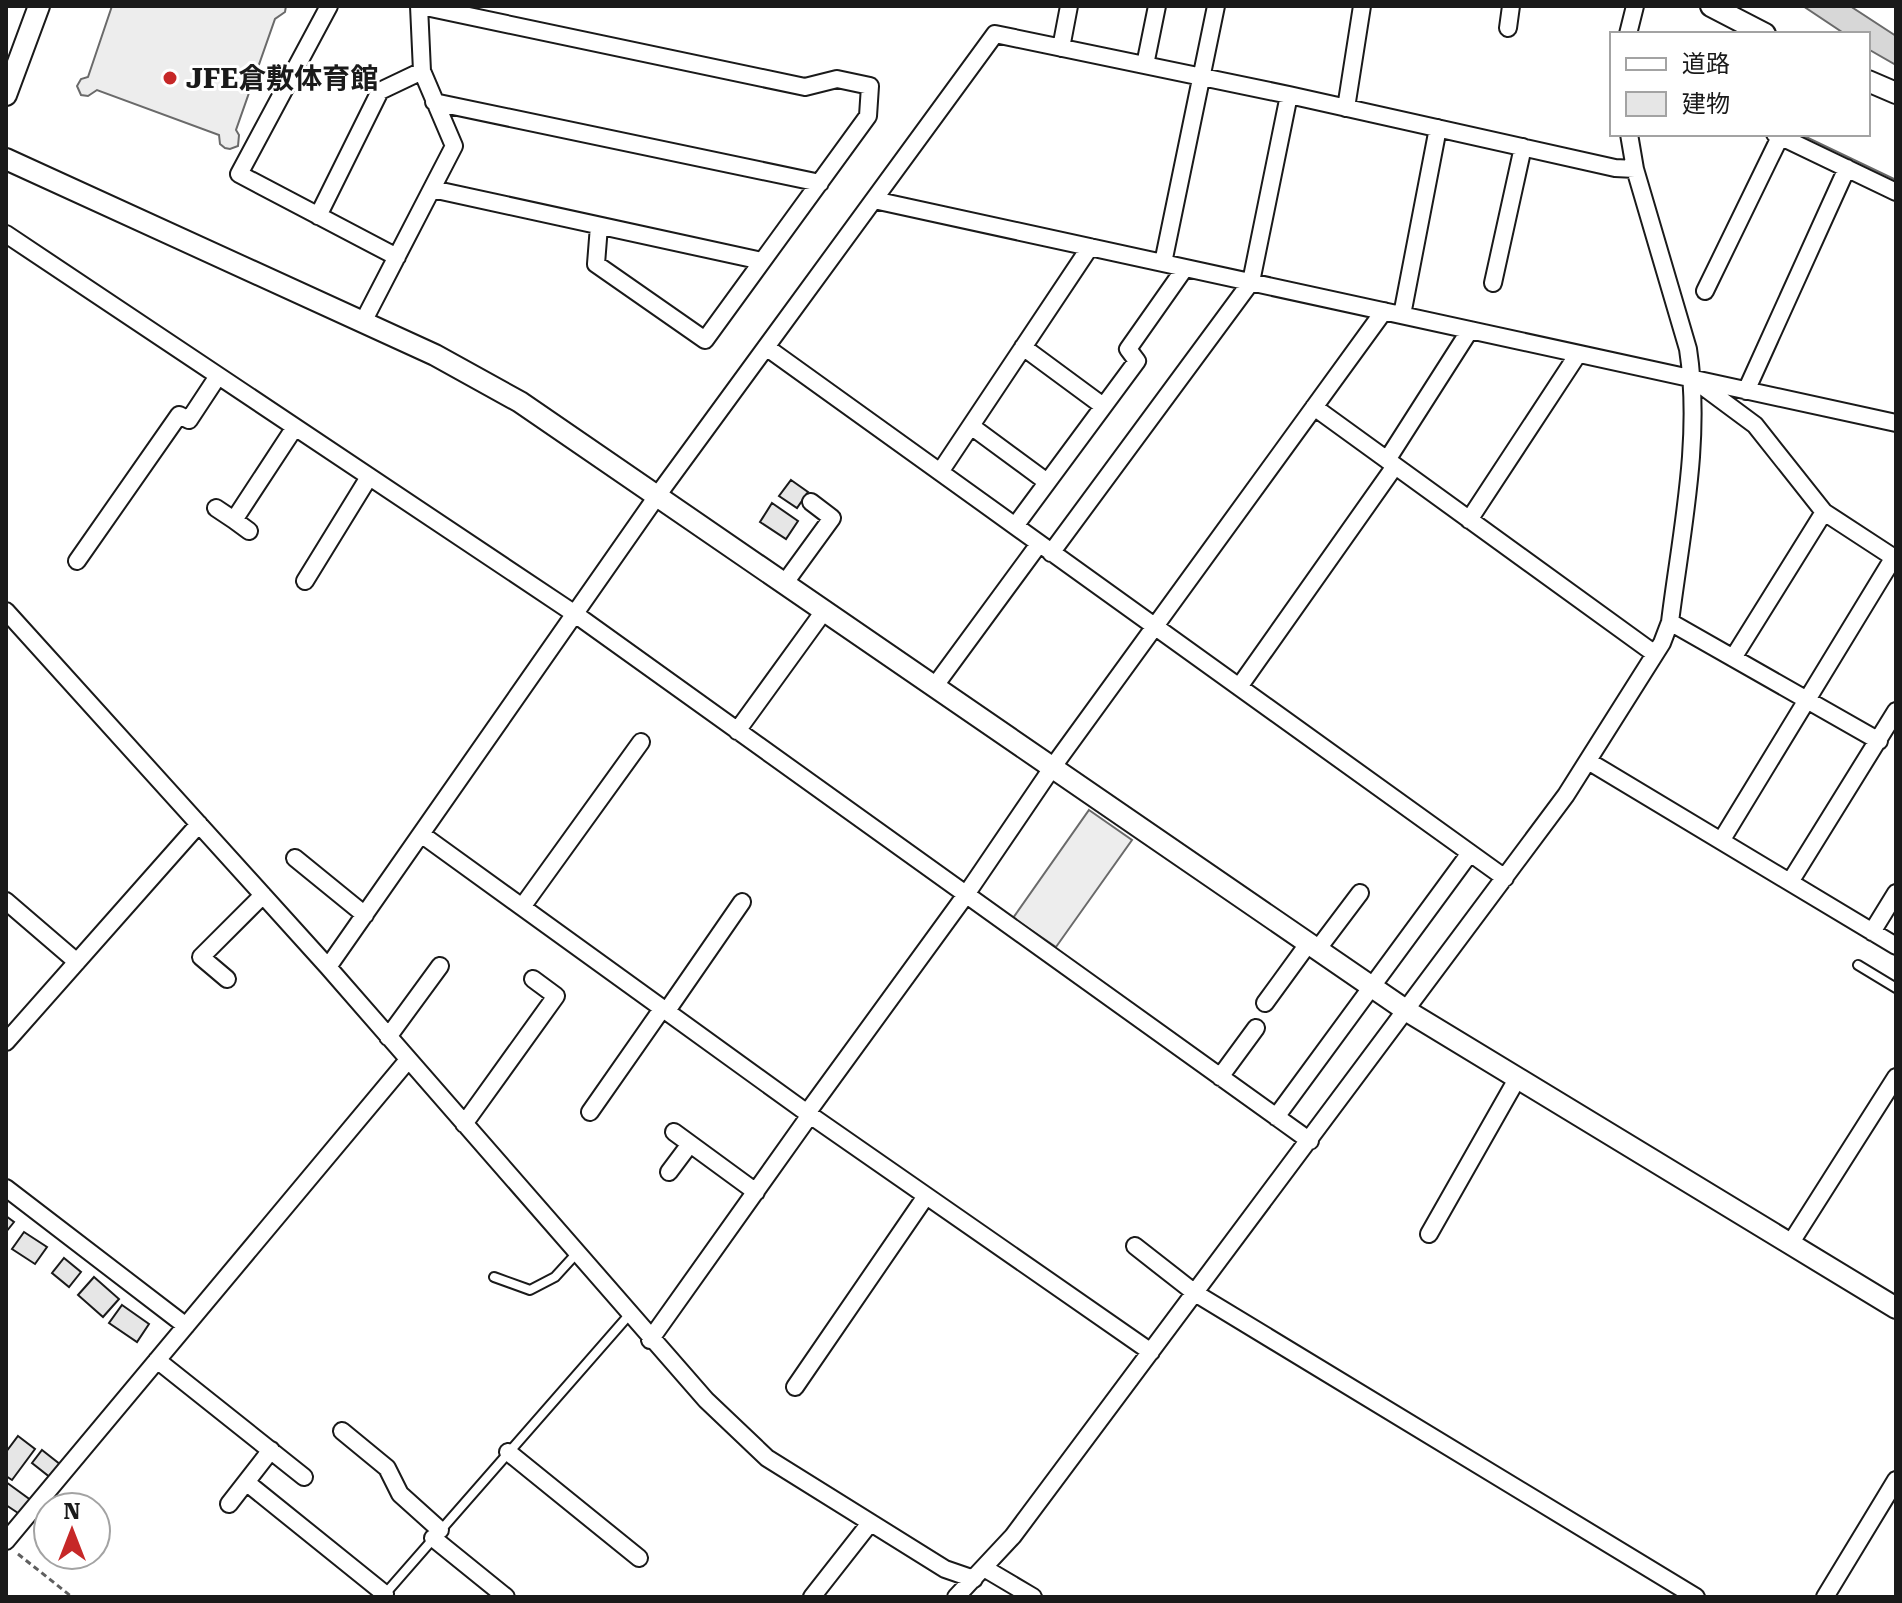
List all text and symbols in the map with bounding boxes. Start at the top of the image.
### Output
legend [1610,32,1870,136]
text: 道路 [1682,50,1730,78]
place label: JFE倉敷体育館 [186,62,378,95]
marker: JFE倉敷体育館 [161,69,179,87]
text: 建物 [1682,90,1730,118]
north arrow [32,1491,112,1571]
text: N [64,1499,81,1524]

